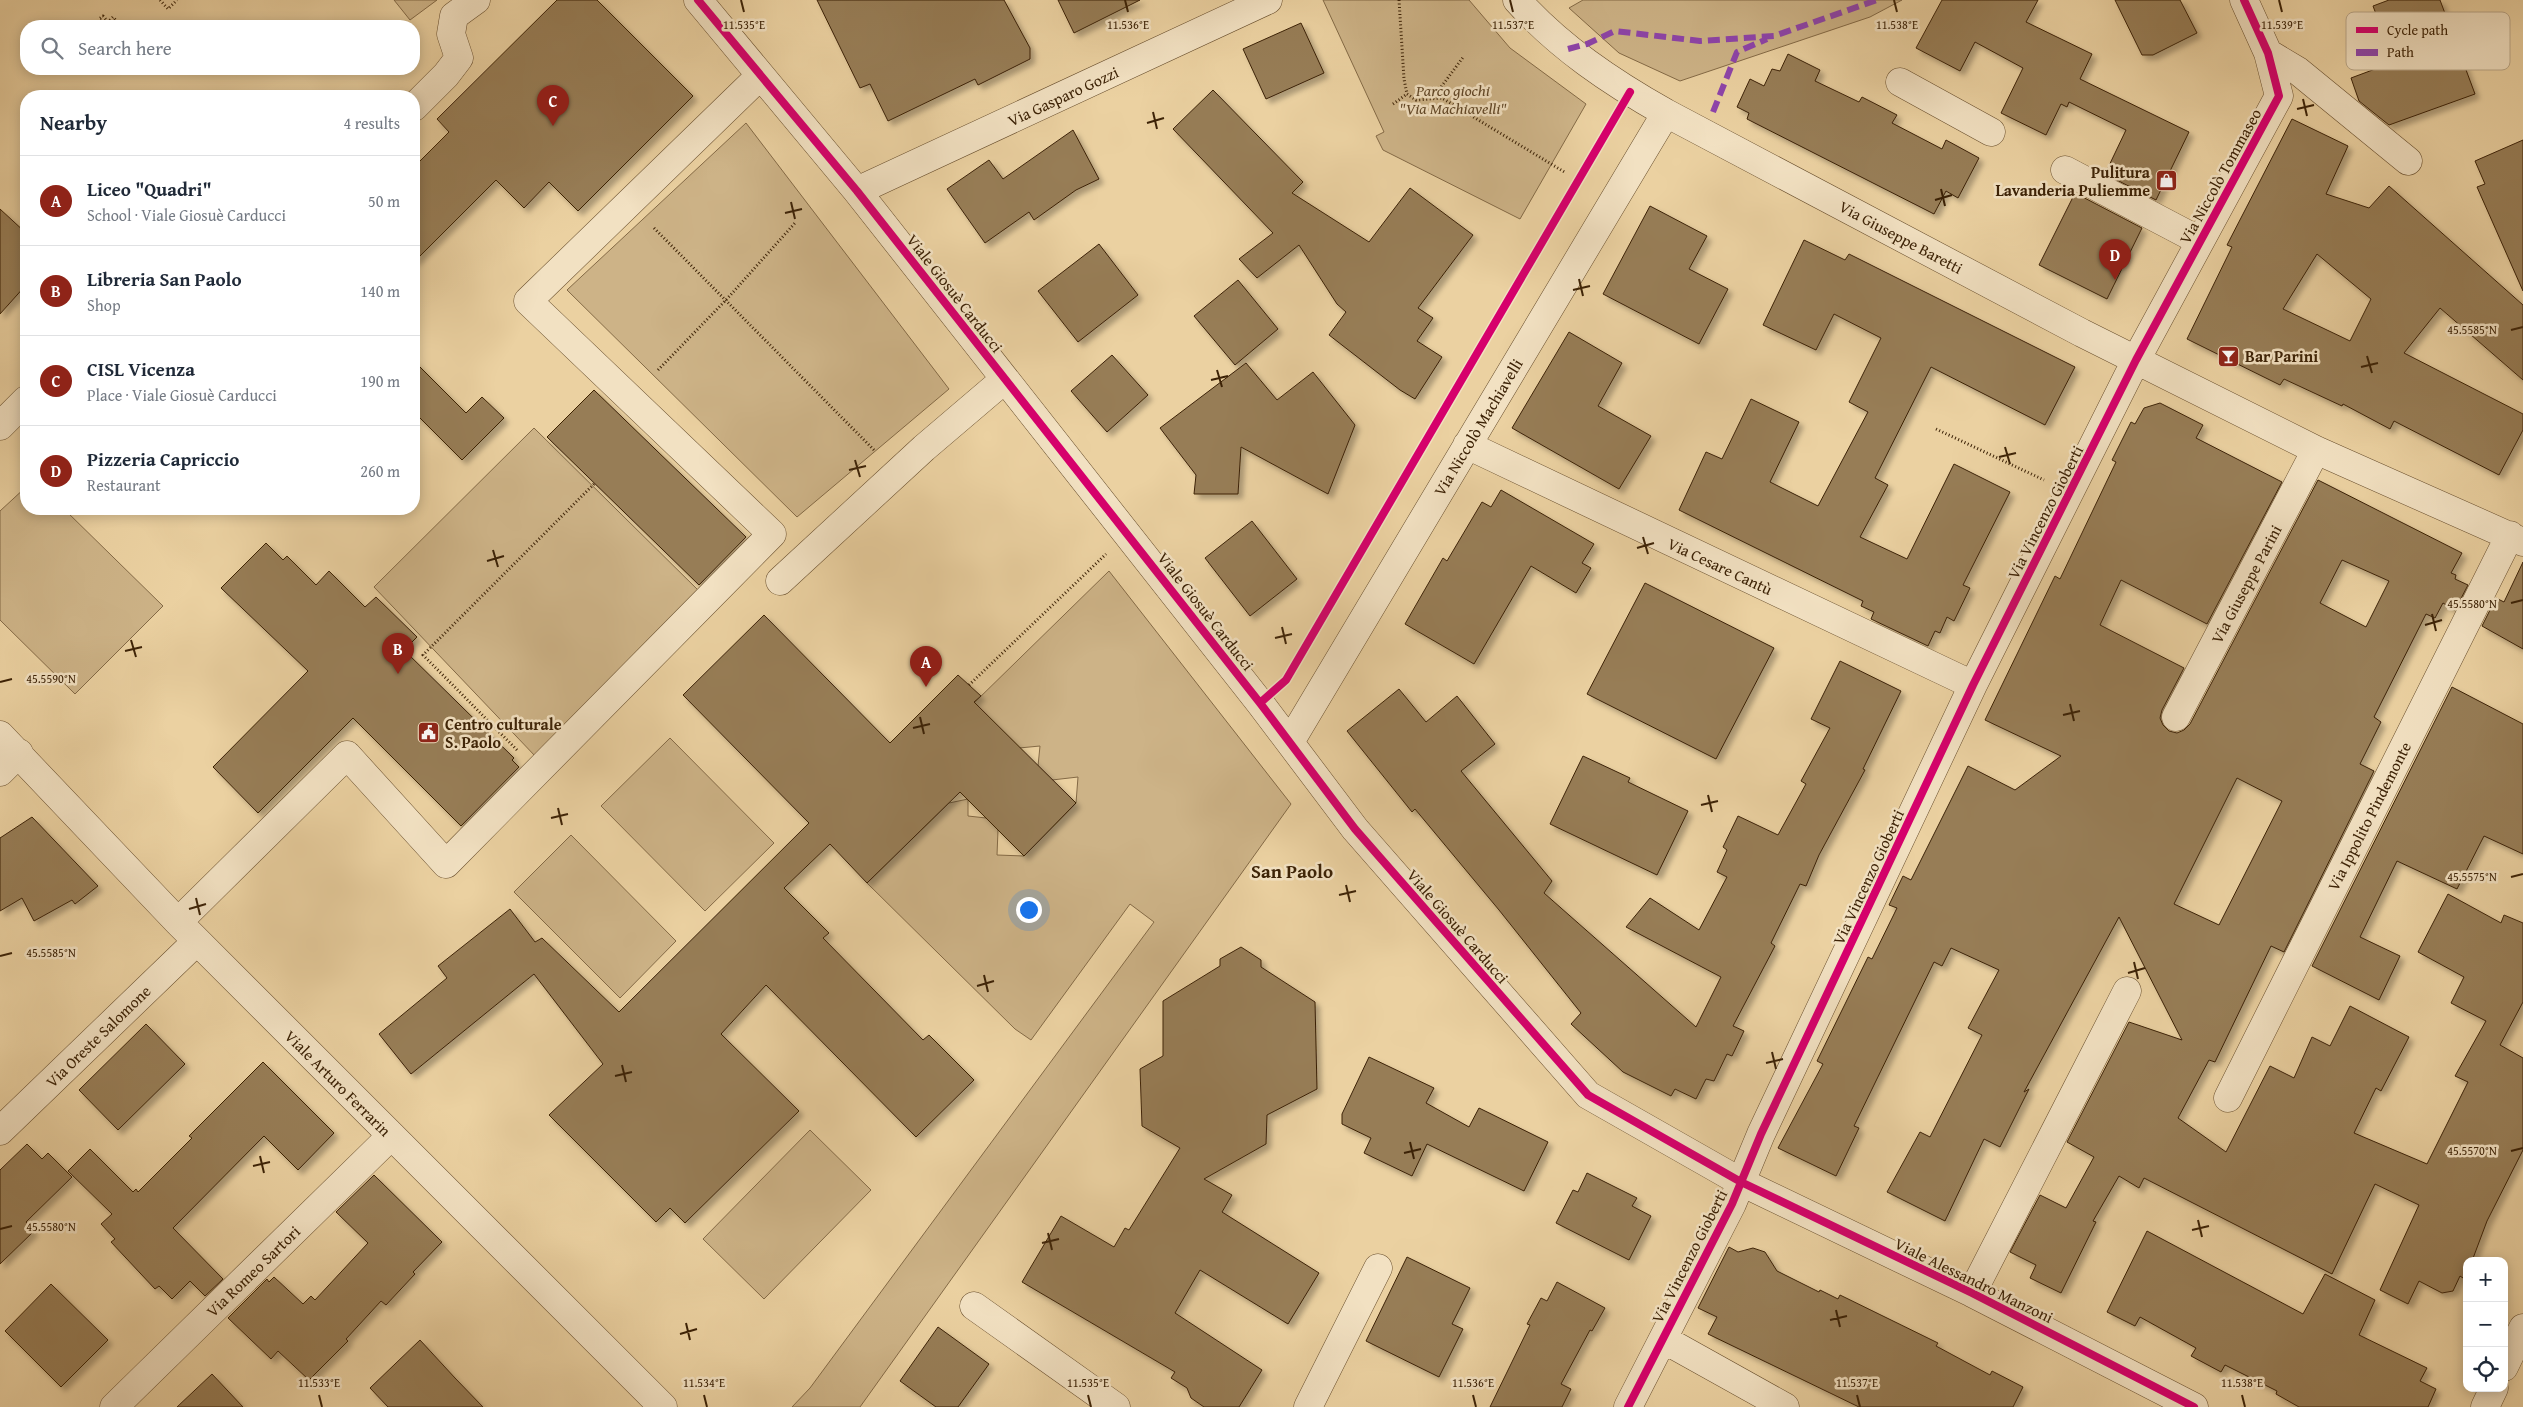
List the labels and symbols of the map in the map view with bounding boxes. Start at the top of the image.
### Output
legend [2346,12,2510,70]
text: 11.535°E [723,16,765,33]
text: 11.536°E [1107,16,1149,33]
text: 11.537°E [1492,16,1534,33]
text: 11.538°E [1876,16,1918,33]
text: 11.539°E [2261,16,2303,33]
text: Cycle path [2387,20,2448,40]
text: Path [2387,42,2414,62]
street label: Via Gasparo Gozzi [1004,60,1123,132]
park label: Parco giochi "Via Machiavelli" [1399,78,1507,120]
pin: C [537,85,569,126]
street label: Via Niccolò Tommaseo [2173,104,2267,248]
place label: Pulitura Lavanderia Puliemme [1996,160,2151,202]
shop icon: Pulitura Lavanderia Puliemme [2154,169,2178,193]
street label: Via Giuseppe Baretti [1835,194,1968,280]
street label: Viale Giosuè Carducci [901,229,1009,358]
pin: D [2099,239,2131,280]
text: 45.5585°N [2447,321,2497,338]
bar icon: Bar Parini [2217,344,2241,368]
place label: Bar Parini [2245,344,2318,368]
street label: Via Niccolò Machiavelli [1427,353,1529,500]
street label: Via Vincenzo Gioberti [2001,441,2089,583]
street label: Via Giuseppe Parini [2205,520,2288,648]
street label: Via Cesare Cantù [1664,531,1777,601]
street label: Viale Giosuè Carducci [1152,547,1260,676]
text: 45.5580°N [2447,595,2497,612]
pin: B [382,633,414,674]
pin: A [910,646,942,687]
text: 45.5590°N [26,670,76,687]
place label: Centro culturale S. Paolo [445,712,562,754]
public building icon: Centro culturale S. Paolo [417,721,441,745]
street label: Via Ippolito Pindemonte [2321,737,2417,895]
street label: Via Vincenzo Gioberti [1826,805,1910,949]
district label: San Paolo [1251,857,1333,885]
street label: Viale Giosuè Carducci [1401,864,1515,989]
text: 45.5575°N [2447,868,2497,885]
your location [1016,897,1042,923]
text: 45.5585°N [26,944,76,961]
street label: Via Oreste Salomone [40,979,156,1093]
street label: Viale Arturo Ferrarin [279,1024,397,1142]
text: 45.5570°N [2447,1142,2497,1159]
street label: Via Vincenzo Gioberti [1645,1185,1733,1327]
text: 45.5580°N [26,1218,76,1235]
street label: Via Romeo Sartori [201,1219,306,1322]
street label: Viale Alessandro Manzoni [1891,1231,2058,1329]
text: 11.533°E [298,1374,340,1391]
text: 11.534°E [683,1374,725,1391]
text: 11.535°E [1067,1374,1109,1391]
text: 11.536°E [1452,1374,1494,1391]
text: 11.537°E [1836,1374,1878,1391]
text: 11.538°E [2221,1374,2263,1391]

